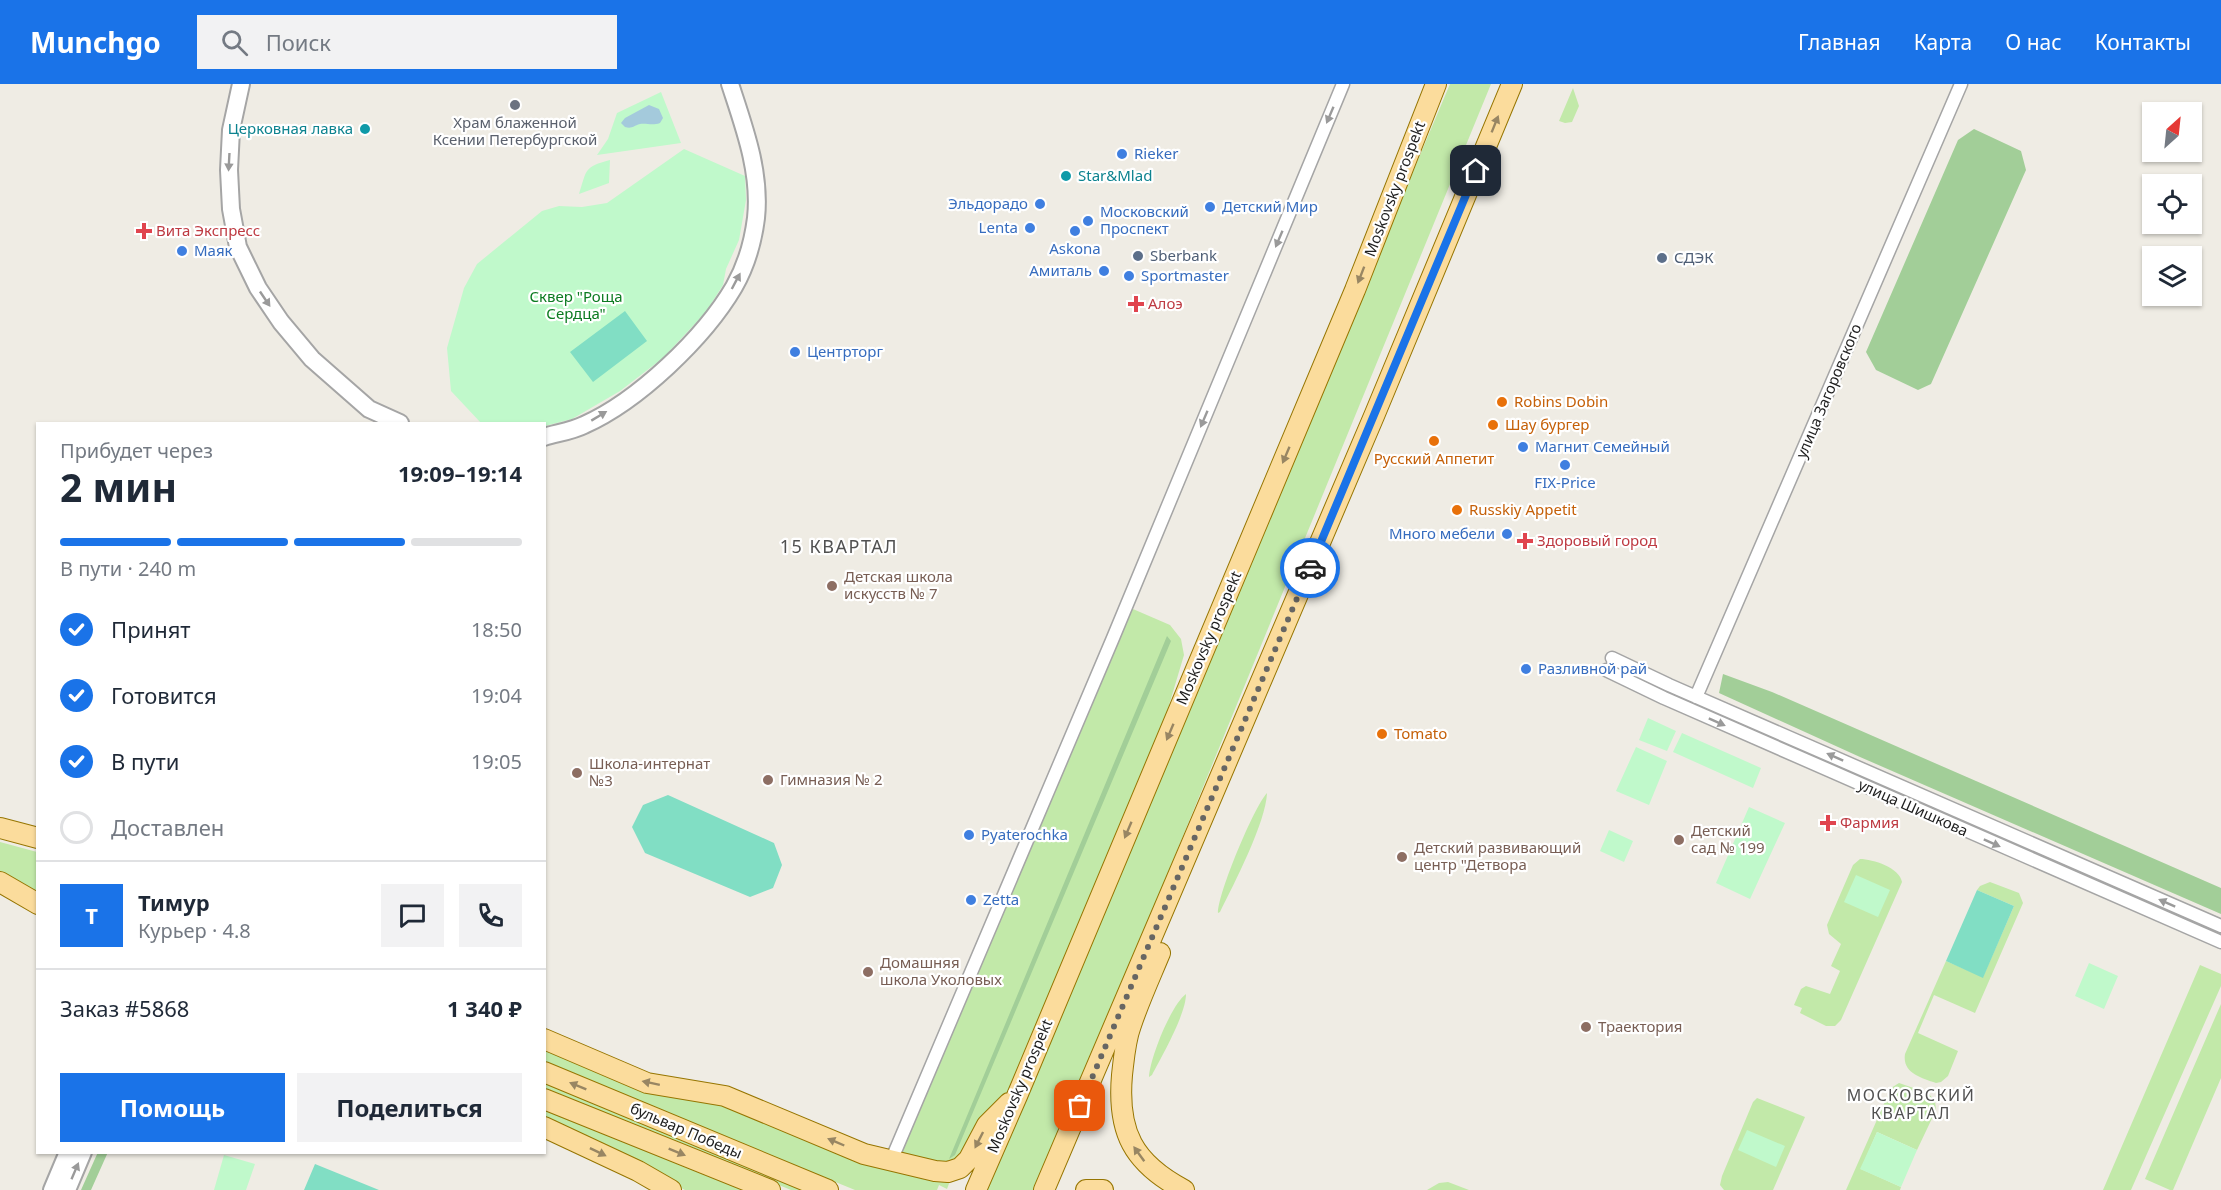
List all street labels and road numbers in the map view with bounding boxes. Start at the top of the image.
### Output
street label: Moskovsky prospekt [1359,118,1429,259]
street label: улица Загоровского [1791,320,1866,461]
street label: Moskovsky prospekt [1171,567,1246,708]
street label: улица Шишкова [1855,774,1971,840]
street label: Moskovsky prospekt [982,1015,1057,1156]
street label: бульвар Победы [627,1097,745,1163]

